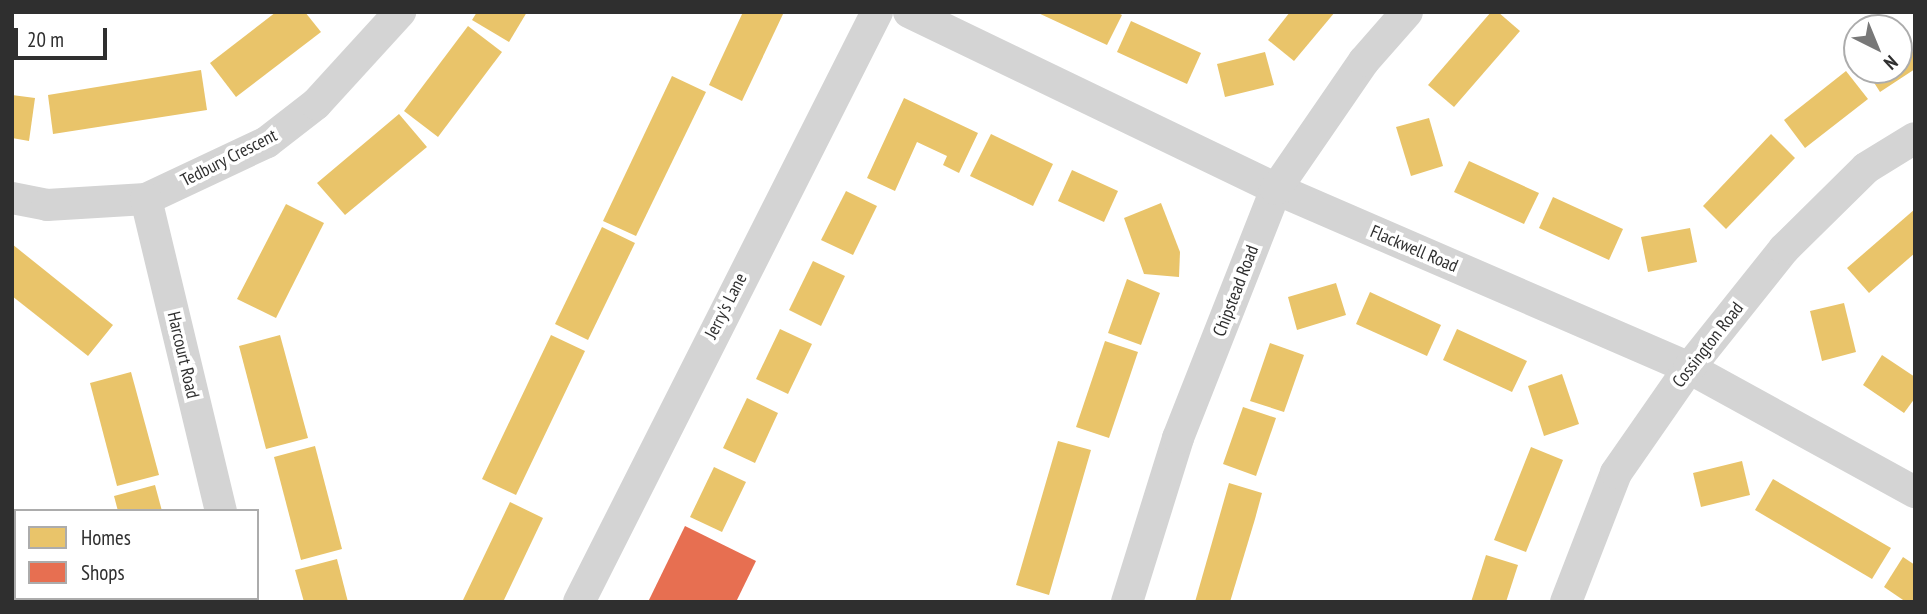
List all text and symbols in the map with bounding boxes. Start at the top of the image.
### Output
scale bar [18,14,110,58]
north arrow [1843,14,1913,84]
text: 20 m [27,26,64,53]
text: N [1879,51,1903,75]
street label: Tedbury Crescent [177,124,281,192]
street label: Flackwell Road [1367,221,1461,277]
street label: Chipstead Road [1209,242,1263,340]
street label: Jerry's Lane [700,270,752,342]
street label: Cossington Road [1668,298,1748,392]
street label: Harcourt Road [163,310,203,400]
legend [14,509,259,600]
text: Homes [81,524,131,551]
text: Shops [81,559,125,586]

